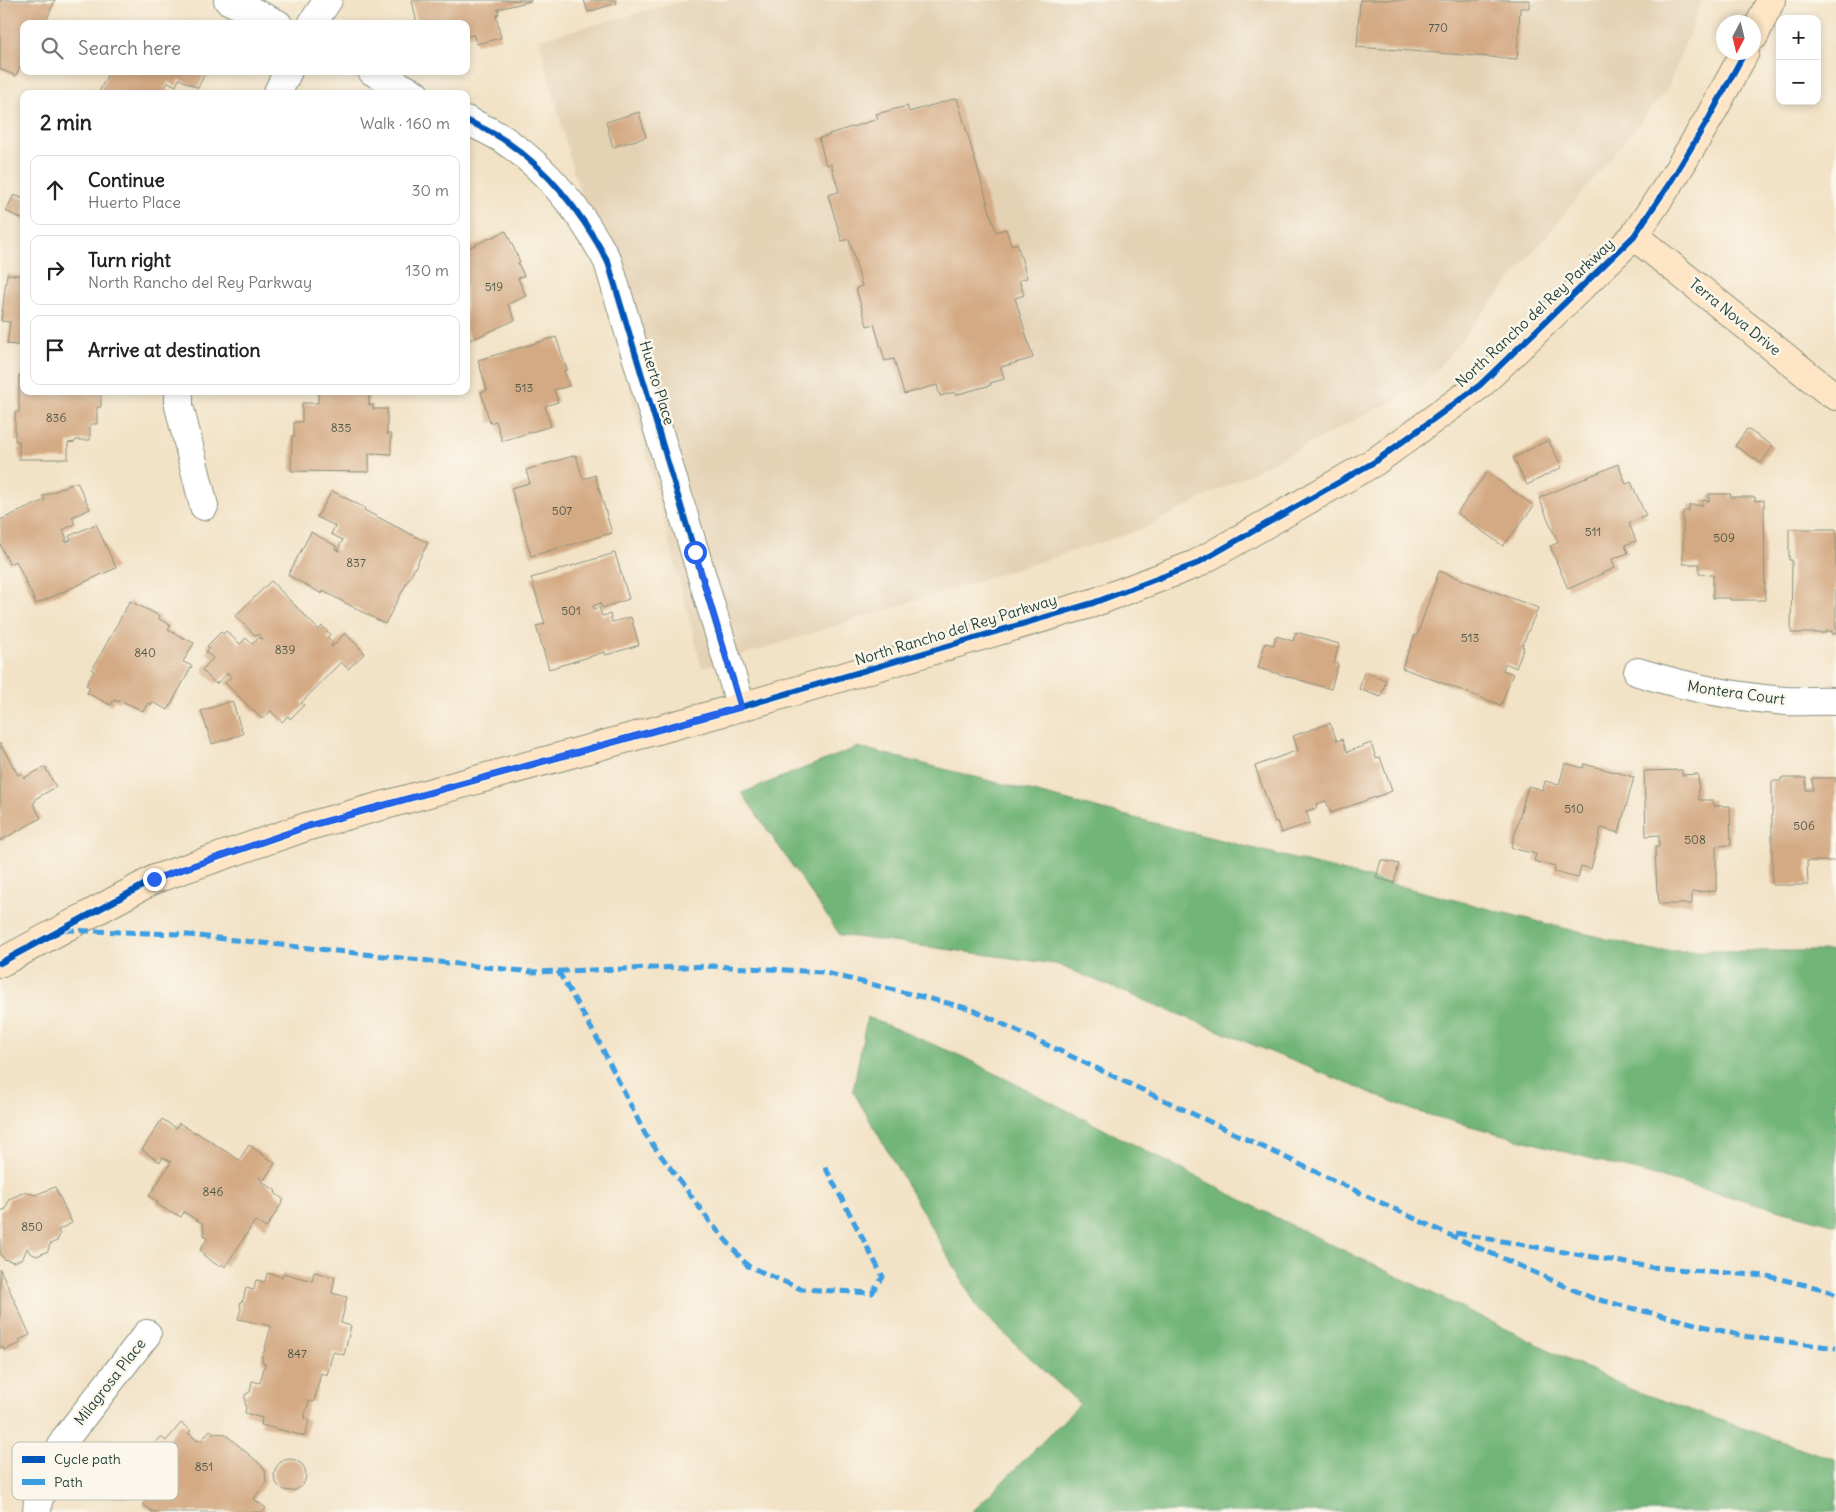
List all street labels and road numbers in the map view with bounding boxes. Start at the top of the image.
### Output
street label: North Rancho del Rey Parkway [1451,234,1618,391]
street label: Terra Nova Drive [1686,274,1785,359]
street label: Huerto Place [636,338,679,427]
street label: North Rancho del Rey Parkway [853,590,1059,669]
street label: Montera Court [1686,676,1786,709]
street label: Milagrosa Place [70,1334,150,1429]

